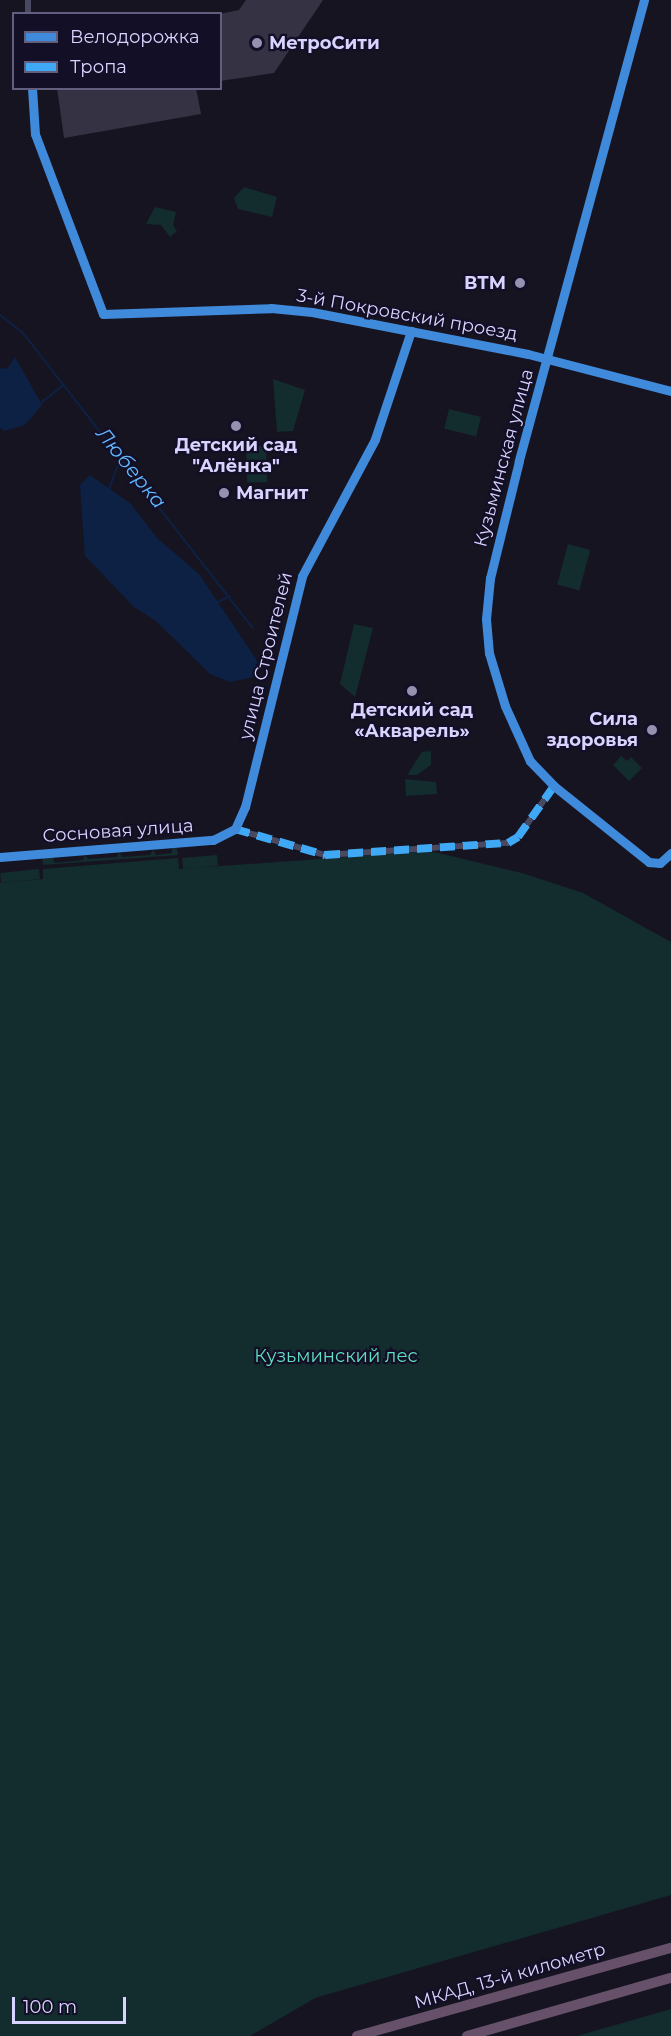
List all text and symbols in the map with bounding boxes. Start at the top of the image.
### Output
legend [12,12,222,90]
text: Велодорожка [70,26,199,48]
place label: МетроСити [269,32,380,54]
marker: МетроСити [250,36,264,50]
text: Тропа [70,56,127,78]
place label: ВТМ [464,272,506,294]
marker: ВТМ [511,274,529,292]
street label: 3-й Покровский проезд [295,285,519,345]
street label: Кузьминская улица [470,367,538,549]
marker: Детский сад "Алёнка" [229,419,243,433]
water label: Люберка [91,422,171,514]
place label: Детский сад "Алёнка" [175,435,297,478]
place label: Магнит [236,482,308,504]
marker: Магнит [217,486,231,500]
street label: улица Строителей [235,570,297,742]
marker: Детский сад «Акварель» [405,684,419,698]
place label: Детский сад «Акварель» [351,700,473,742]
place label: Сила здоровья [547,709,638,752]
marker: Сила здоровья [643,721,661,739]
street label: Сосновая улица [42,815,194,847]
park label: Кузьминский лес [254,1345,418,1367]
street label: МКАД, 13-й километр [412,1938,608,2014]
scale bar [15,1985,129,2023]
text: 100 m [23,1996,77,2018]

